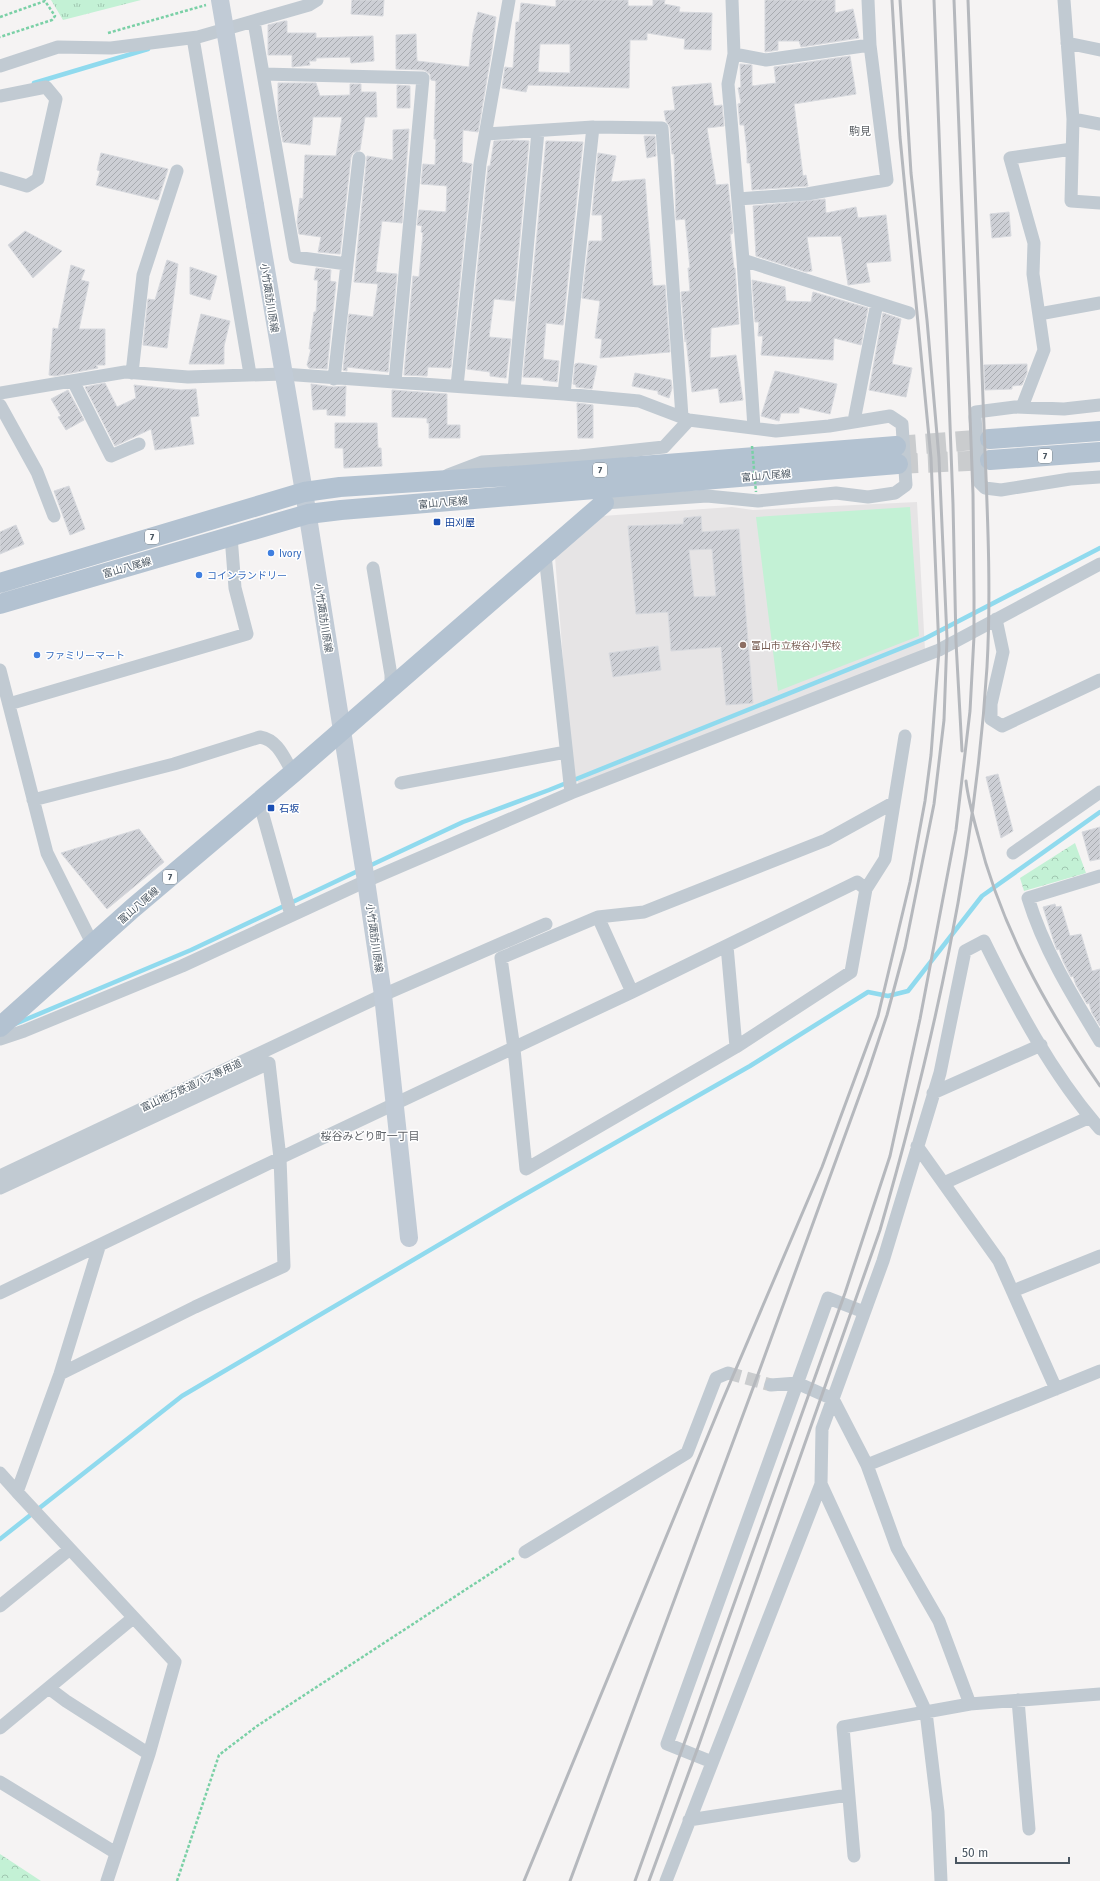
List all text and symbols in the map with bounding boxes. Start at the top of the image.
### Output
district label: 駒見 [849,125,871,138]
street label: 小竹諏訪川原線 [258,263,280,334]
road number: 7 [1038,449,1052,463]
road number: 7 [593,463,607,477]
street label: 富山八尾線 [741,468,792,484]
street label: 富山八尾線 [418,495,469,511]
marker: 田刈屋 [432,517,442,527]
place label: 田刈屋 [445,517,475,529]
road number: 7 [145,530,159,544]
marker: Ivory [266,548,276,558]
place label: Ivory [279,548,302,560]
street label: 富山八尾線 [102,555,153,581]
marker: コインランドリー [194,570,204,580]
place label: コインランドリー [207,570,287,582]
street label: 小竹諏訪川原線 [312,583,334,654]
marker: 富山市立桜谷小学校 [738,640,748,650]
place label: 富山市立桜谷小学校 [751,640,841,652]
marker: ファミリーマート [32,650,42,660]
place label: ファミリーマート [45,650,125,662]
marker: 石坂 [266,803,276,813]
place label: 石坂 [279,803,299,815]
road number: 7 [163,870,177,884]
street label: 富山八尾線 [116,885,161,927]
street label: 小竹諏訪川原線 [363,903,385,974]
street label: 富山地方鉄道バス専用道 [139,1057,244,1115]
district label: 桜谷みどり町一丁目 [321,1130,420,1143]
scale bar [956,1839,1069,1865]
text: 50 m [962,1846,988,1860]

